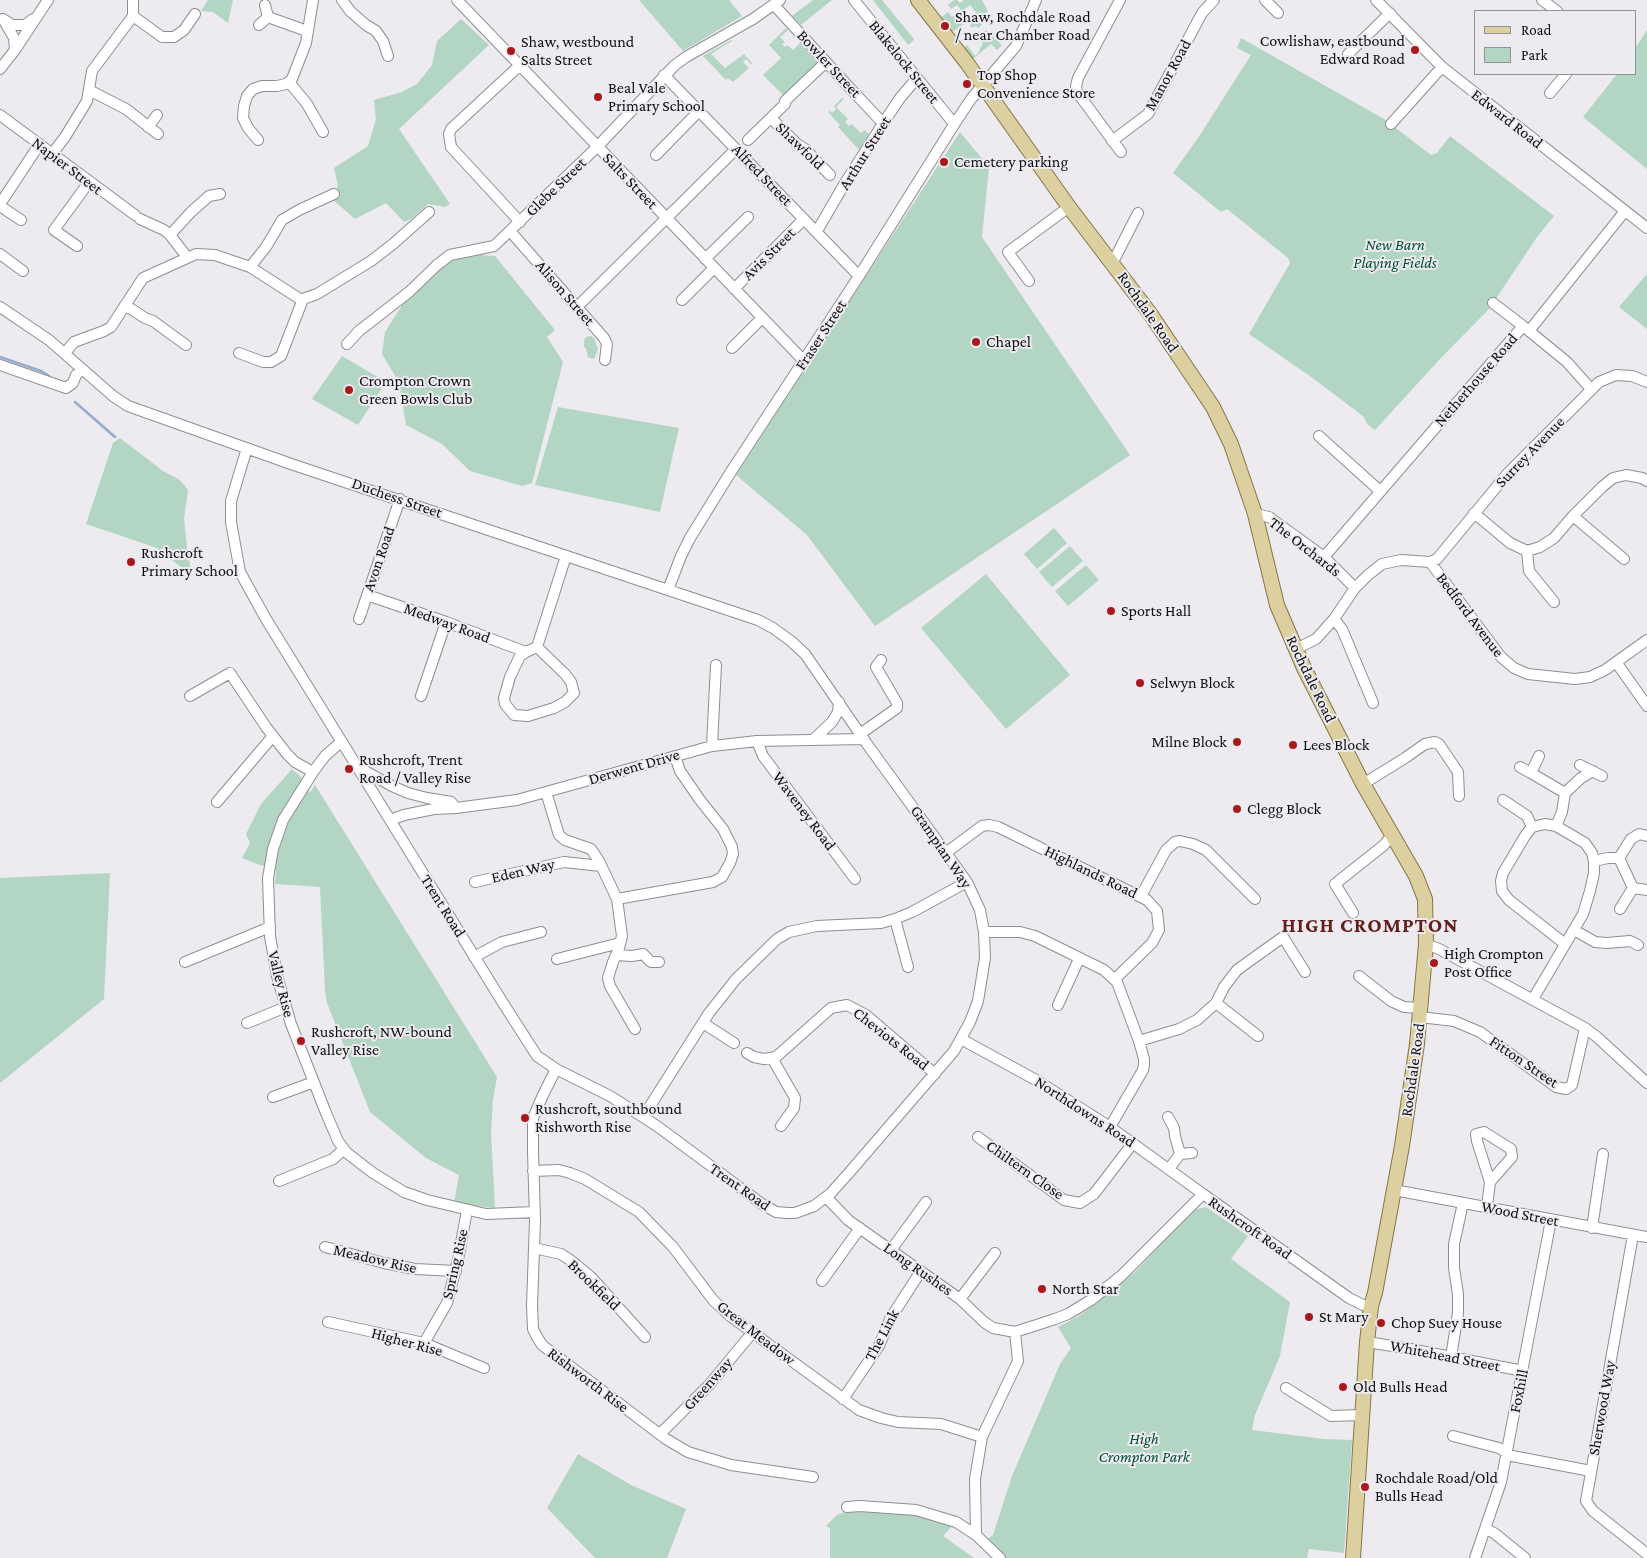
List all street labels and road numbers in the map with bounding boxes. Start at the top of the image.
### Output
street label: Blakelock Street [865,16,943,108]
street label: Bowler Street [793,26,865,102]
street label: Manor Road [1141,36,1195,114]
street label: Edward Road [1467,85,1547,153]
street label: Arthur Street [835,113,895,193]
street label: Shawfold [772,118,828,174]
street label: Napier Street [28,133,106,199]
street label: Alfred Street [728,140,796,210]
street label: Salts Street [598,149,662,213]
street label: Glebe Street [522,153,590,221]
street label: Avis Street [738,223,800,285]
street label: Alison Street [531,256,599,330]
street label: Rochdale Road [1113,268,1183,356]
street label: Fraser Street [791,296,851,374]
street label: Netherhouse Road [1430,329,1522,431]
street label: Surrey Avenue [1491,412,1569,492]
street label: Duchess Street [349,474,445,522]
street label: The Orchards [1265,513,1345,581]
street label: Avon Road [359,524,399,594]
street label: Bedford Avenue [1432,569,1508,661]
street label: Medway Road [401,598,493,648]
street label: Rochdale Road [1282,632,1340,726]
street label: Derwent Drive [586,745,682,789]
street label: Waveney Road [768,768,840,854]
street label: Grampian Way [906,802,976,892]
street label: Highlands Road [1041,841,1141,903]
street label: Eden Way [489,854,557,888]
street label: Trent Road [416,871,470,941]
street label: Valley Rise [263,949,299,1019]
street label: Cheviots Road [849,1003,933,1075]
street label: Rochdale Road [1397,1022,1429,1118]
street label: Fitton Street [1486,1032,1562,1092]
street label: Northdowns Road [1031,1072,1139,1152]
street label: Chiltern Close [982,1136,1068,1204]
street label: Trent Road [706,1159,774,1215]
street label: Rushcroft Road [1205,1192,1295,1264]
street label: Wood Street [1479,1197,1561,1231]
street label: Spring Rise [438,1227,472,1301]
street label: Long Rushes [879,1238,957,1300]
street label: Meadow Rise [331,1240,419,1278]
street label: Brookfield [564,1255,624,1315]
street label: Great Meadow [713,1296,799,1370]
street label: The Link [860,1306,904,1364]
street label: Higher Rise [369,1323,445,1361]
street label: Whitehead Street [1388,1336,1502,1376]
street label: Rishworth Rise [544,1343,632,1417]
street label: Greenway [679,1354,737,1414]
street label: Sherwood Way [1584,1359,1620,1457]
street label: Foxhill [1505,1368,1533,1414]

